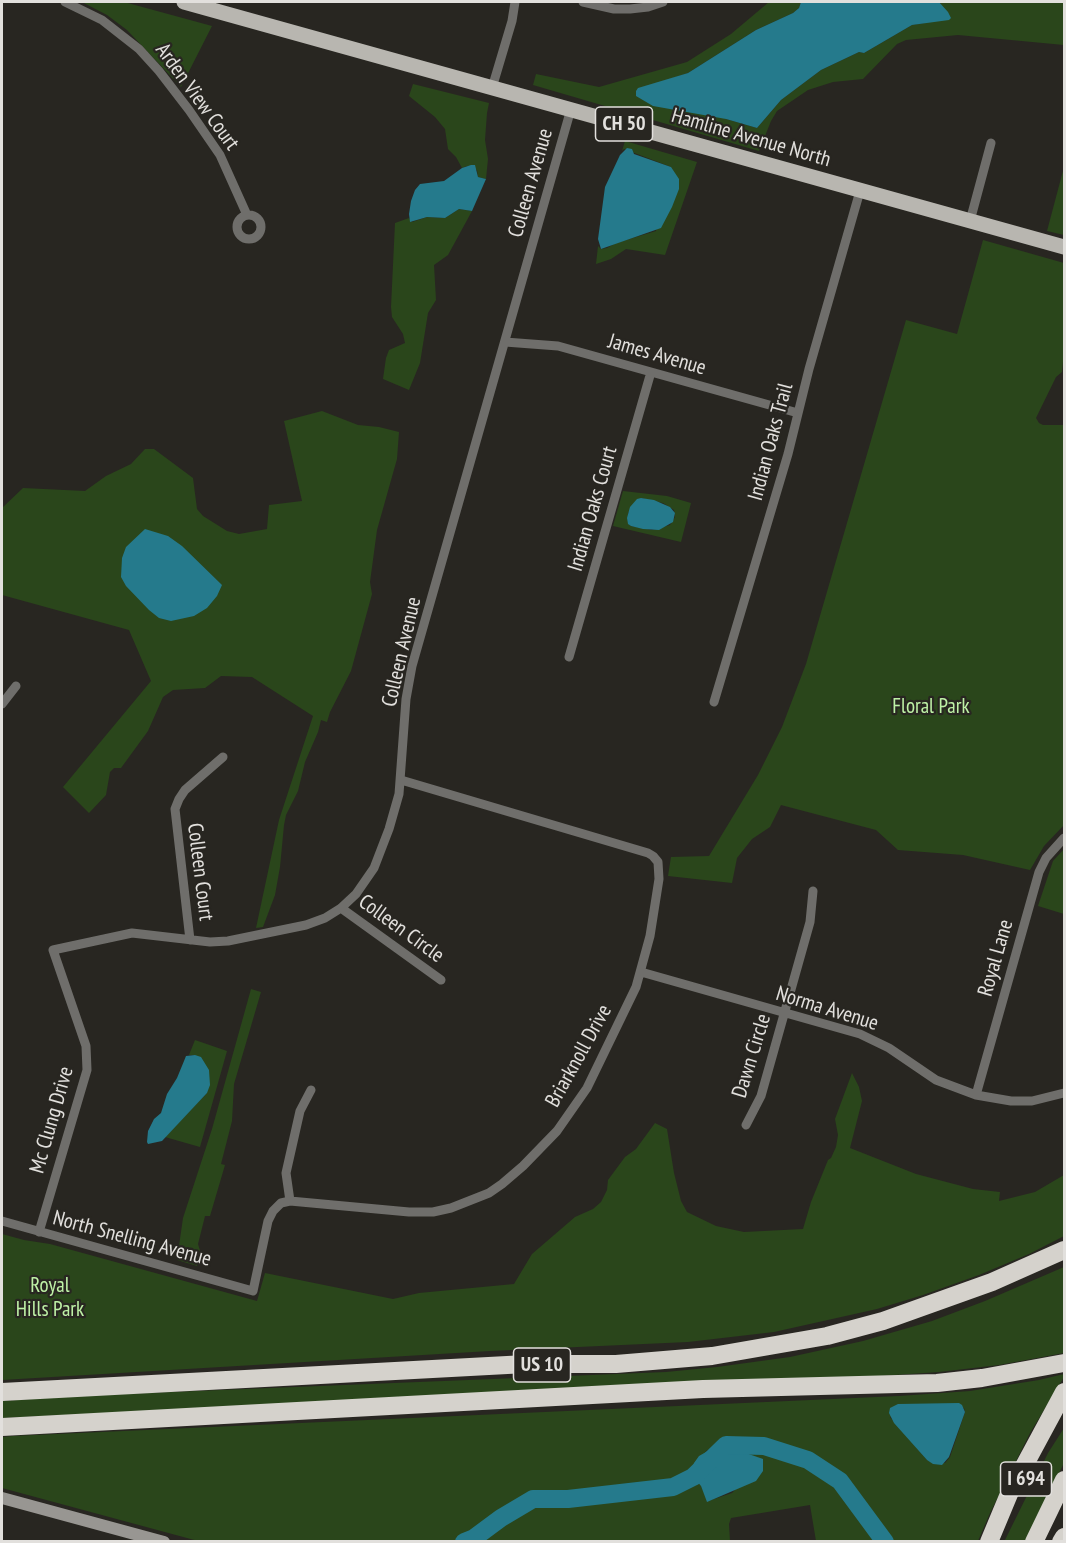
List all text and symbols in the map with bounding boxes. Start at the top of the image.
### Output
street label: Arden View Court [150,39,244,155]
street label: Hamline Avenue North [669,103,833,173]
road number: CH 50 [596,107,652,141]
street label: Colleen Avenue [503,126,559,240]
street label: James Avenue [605,329,709,381]
street label: Indian Oaks Trail [743,380,799,504]
street label: Indian Oaks Court [563,444,623,574]
street label: Colleen Avenue [377,595,427,709]
park label: Floral Park [892,694,970,720]
street label: Colleen Court [182,822,218,922]
street label: Colleen Circle [353,890,449,968]
street label: Royal Lane [973,917,1019,999]
street label: Norma Avenue [773,981,881,1037]
street label: Briarknoll Drive [541,1000,617,1112]
street label: Dawn Circle [727,1011,777,1101]
street label: Mc Clung Drive [25,1064,79,1176]
street label: North Snelling Avenue [50,1206,214,1272]
park label: Royal Hills Park [16,1273,84,1323]
road number: US 10 [514,1348,570,1382]
road number: I 694 [1000,1462,1052,1496]

